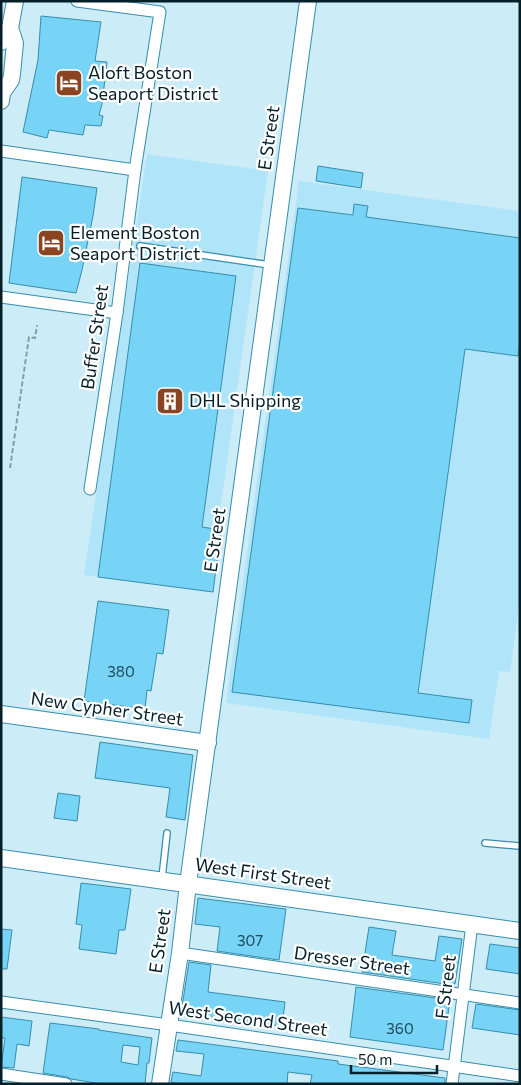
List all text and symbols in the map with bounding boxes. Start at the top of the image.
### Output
place label: Aloft Boston Seaport District [88,61,218,104]
hotel icon: Aloft Boston Seaport District [54,68,84,98]
street label: E Street [253,104,283,172]
place label: Element Boston Seaport District [70,221,200,264]
hotel icon: Element Boston Seaport District [36,228,66,258]
street label: Buffer Street [76,283,112,391]
building icon: DHL Shipping [155,386,185,416]
place label: DHL Shipping [189,389,301,411]
street label: E Street [199,506,229,574]
house number: 380 [107,662,135,680]
street label: New Cypher Street [29,686,185,730]
street label: West First Street [194,853,333,893]
street label: E Street [144,907,174,975]
house number: 307 [237,931,263,949]
street label: Dresser Street [293,941,412,979]
street label: F Street [430,953,460,1020]
street label: West Second Street [167,996,329,1040]
house number: 360 [386,1019,414,1037]
scale bar [351,1042,437,1074]
text: 50 m [358,1050,392,1068]

